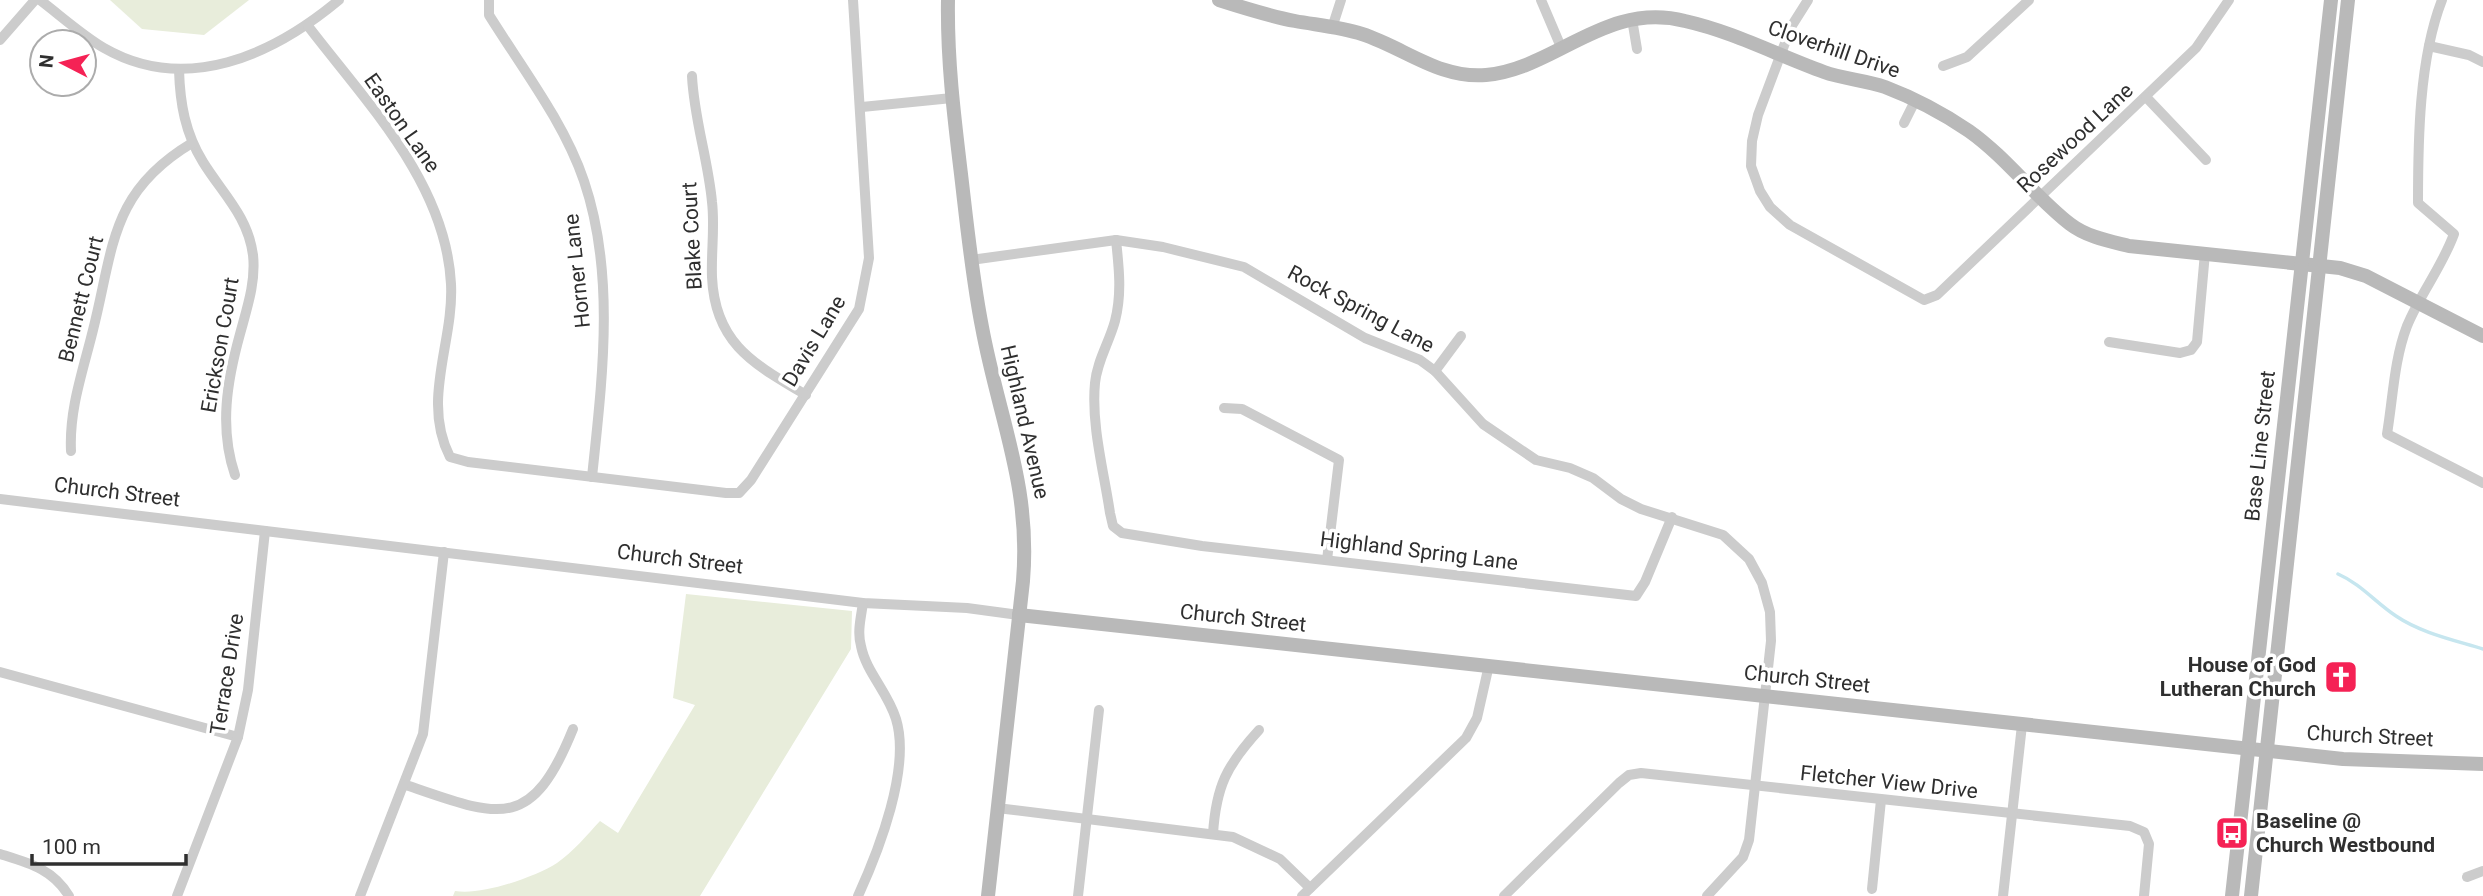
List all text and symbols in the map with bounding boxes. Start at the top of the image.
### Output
street label: Cloverhill Drive [1765,15,1903,83]
north arrow [28,28,98,98]
text: N [34,53,59,69]
street label: Easton Lane [359,69,445,177]
street label: Rosewood Lane [2012,78,2138,198]
street label: Blake Court [677,181,707,291]
street label: Horner Lane [559,213,595,329]
street label: Bennett Court [54,233,108,365]
street label: Rock Spring Lane [1284,260,1438,358]
street label: Erickson Court [196,275,244,415]
street label: Davis Lane [777,291,851,391]
street label: Highland Avenue [996,343,1054,501]
street label: Base Line Street [2240,369,2280,523]
street label: Church Street [53,472,182,512]
street label: Highland Spring Lane [1319,527,1519,575]
street label: Church Street [616,539,745,579]
street label: Church Street [1179,599,1307,637]
street label: Terrace Drive [206,612,248,736]
place label: House of God Lutheran Church [2160,653,2316,701]
church icon: House of God Lutheran Church [2322,658,2360,696]
street label: Church Street [1743,660,1871,698]
street label: Church Street [2306,721,2434,751]
street label: Fletcher View Drive [1799,761,1979,803]
place label: Baseline @ Church Westbound [2256,809,2435,857]
bus stop icon: Baseline @ Church Westbound [2213,814,2251,852]
scale bar [32,822,186,866]
text: 100 m [42,835,101,859]

